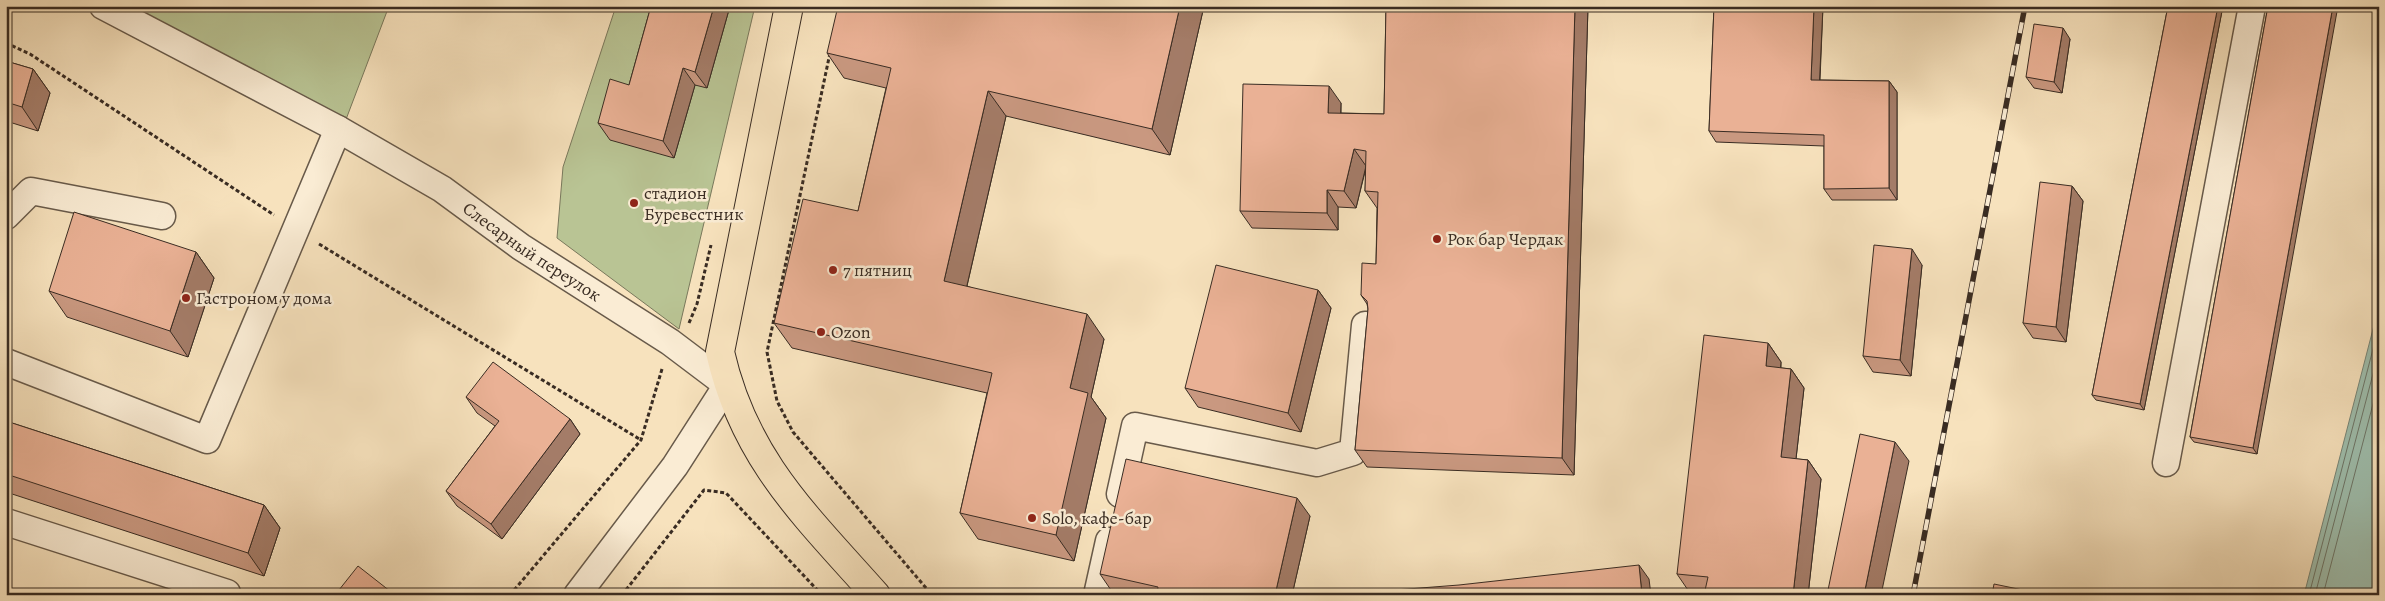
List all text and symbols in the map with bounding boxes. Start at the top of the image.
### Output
place label: стадион Буревестник [644,181,743,226]
street label: Слесарный переулок [458,196,606,307]
marker: стадион Буревестник [628,197,640,209]
place label: Рок бар Чердак [1447,227,1563,251]
marker: Рок бар Чердак [1431,233,1443,245]
place label: 7 пятниц [843,258,912,282]
marker: 7 пятниц [827,264,839,276]
place label: Гастроном у дома [196,286,332,310]
marker: Гастроном у дома [180,292,192,304]
place label: Ozon [831,320,871,344]
marker: Ozon [815,326,827,338]
place label: Solo, кафе-бар [1042,506,1152,530]
marker: Solo, кафе-бар [1026,512,1038,524]

